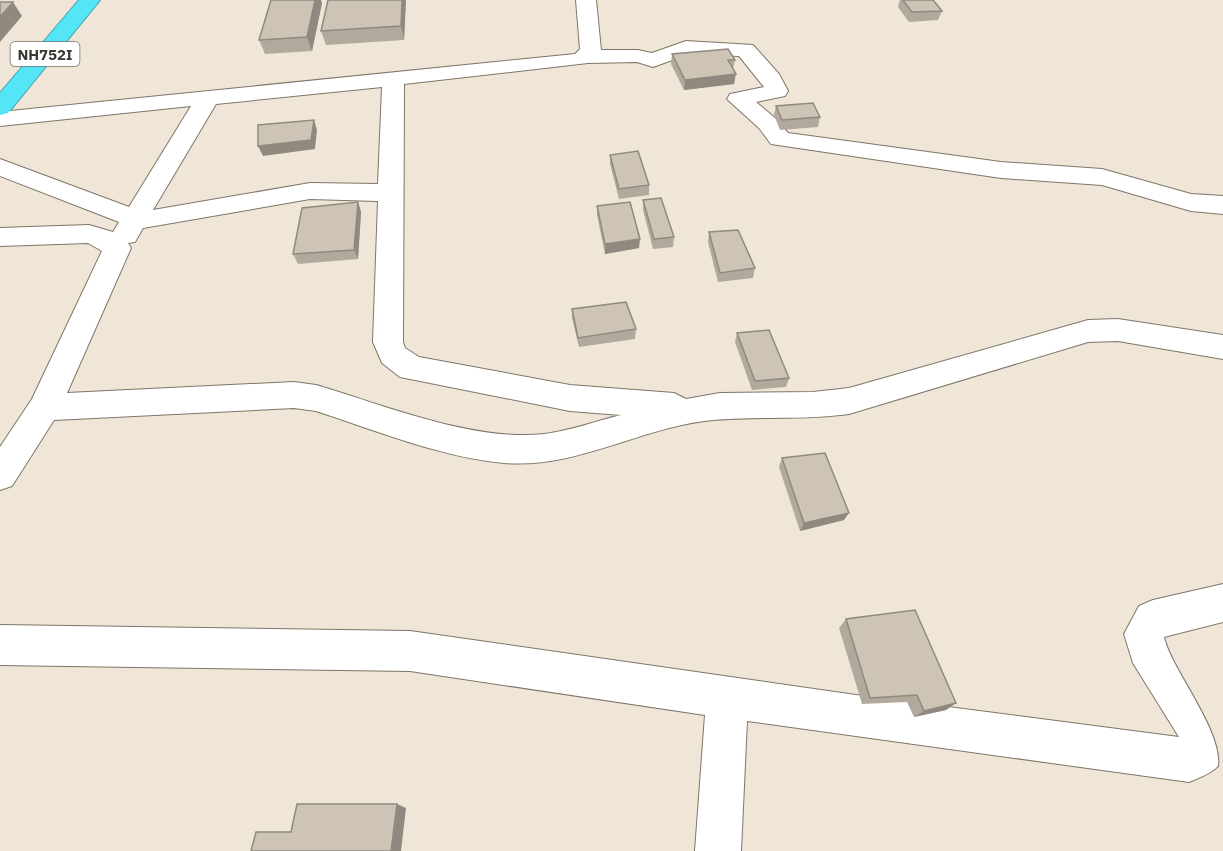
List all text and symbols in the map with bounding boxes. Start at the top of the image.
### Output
road number: NH752I [10,42,80,66]

